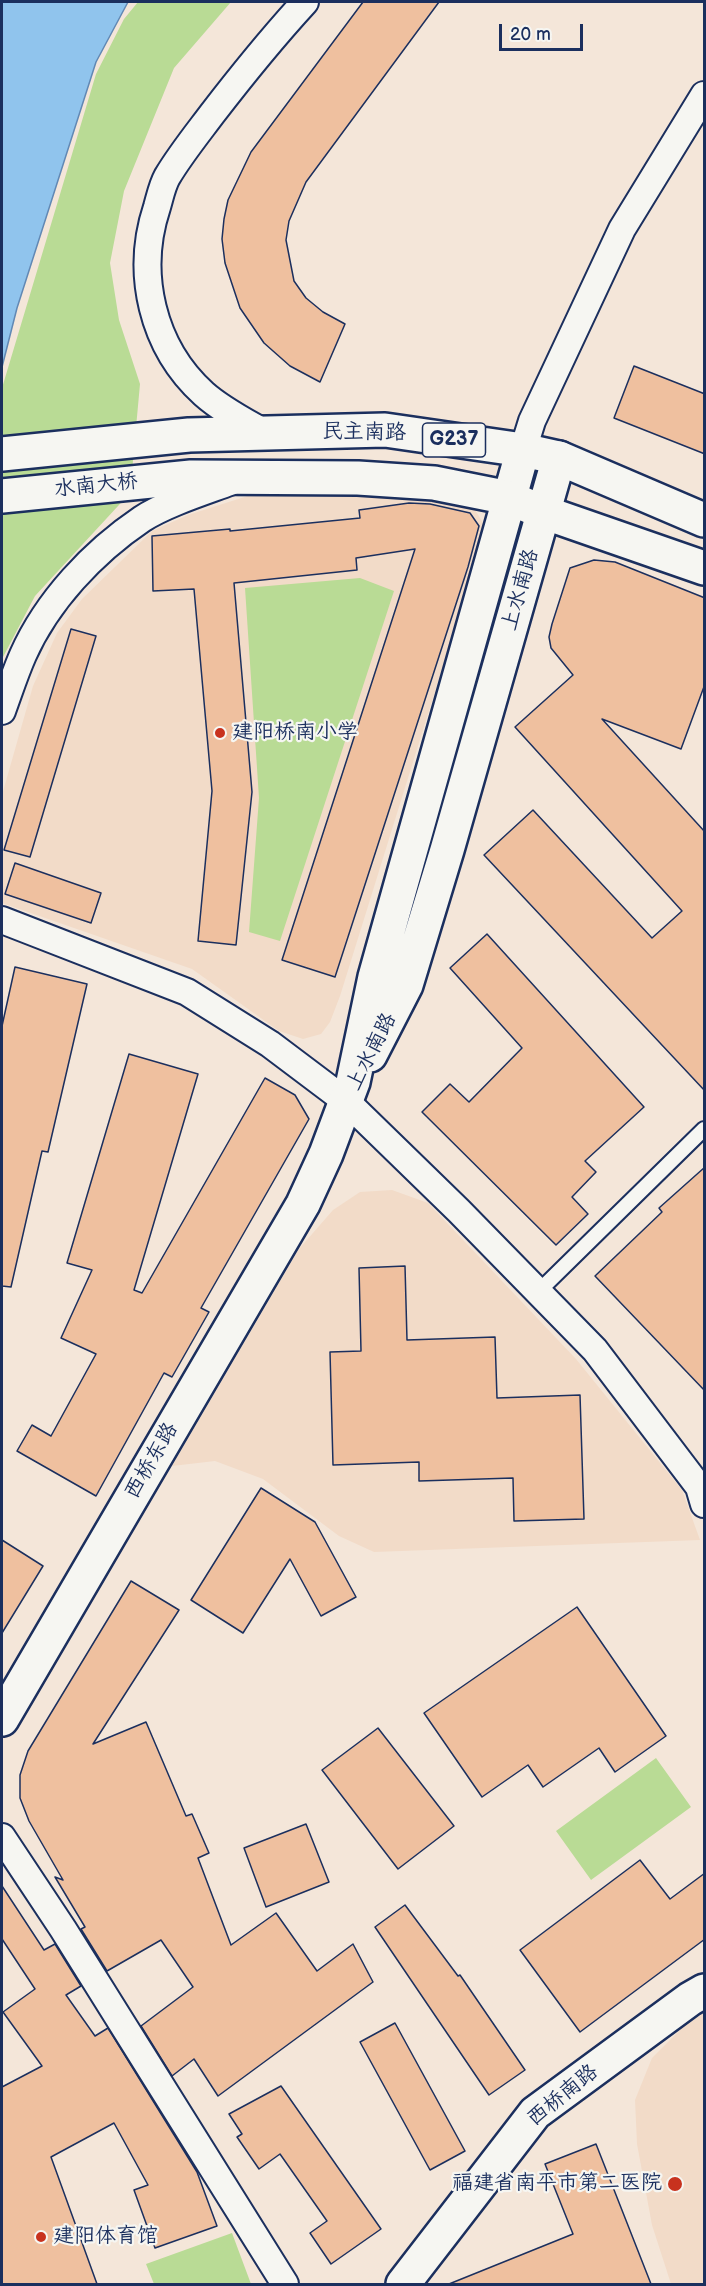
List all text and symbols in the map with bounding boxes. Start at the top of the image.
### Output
scale bar [502,12,586,50]
text: 20 m [510,24,551,45]
street label: 民主南路 [322,420,406,446]
road number: G237 [422,423,486,457]
street label: 水南大桥 [53,469,139,503]
street label: 上水南路 [497,546,545,634]
place label: 建阳桥南小学 [232,720,358,746]
marker: 建阳桥南小学 [213,726,227,740]
street label: 上水南路 [342,1009,402,1095]
street label: 西桥东路 [120,1418,184,1504]
street label: 西桥南路 [522,2060,604,2132]
place label: 福建省南平市第二医院 [452,2171,662,2197]
marker: 福建省南平市第二医院 [666,2175,684,2193]
place label: 建阳体育馆 [53,2224,158,2250]
marker: 建阳体育馆 [34,2230,48,2244]

